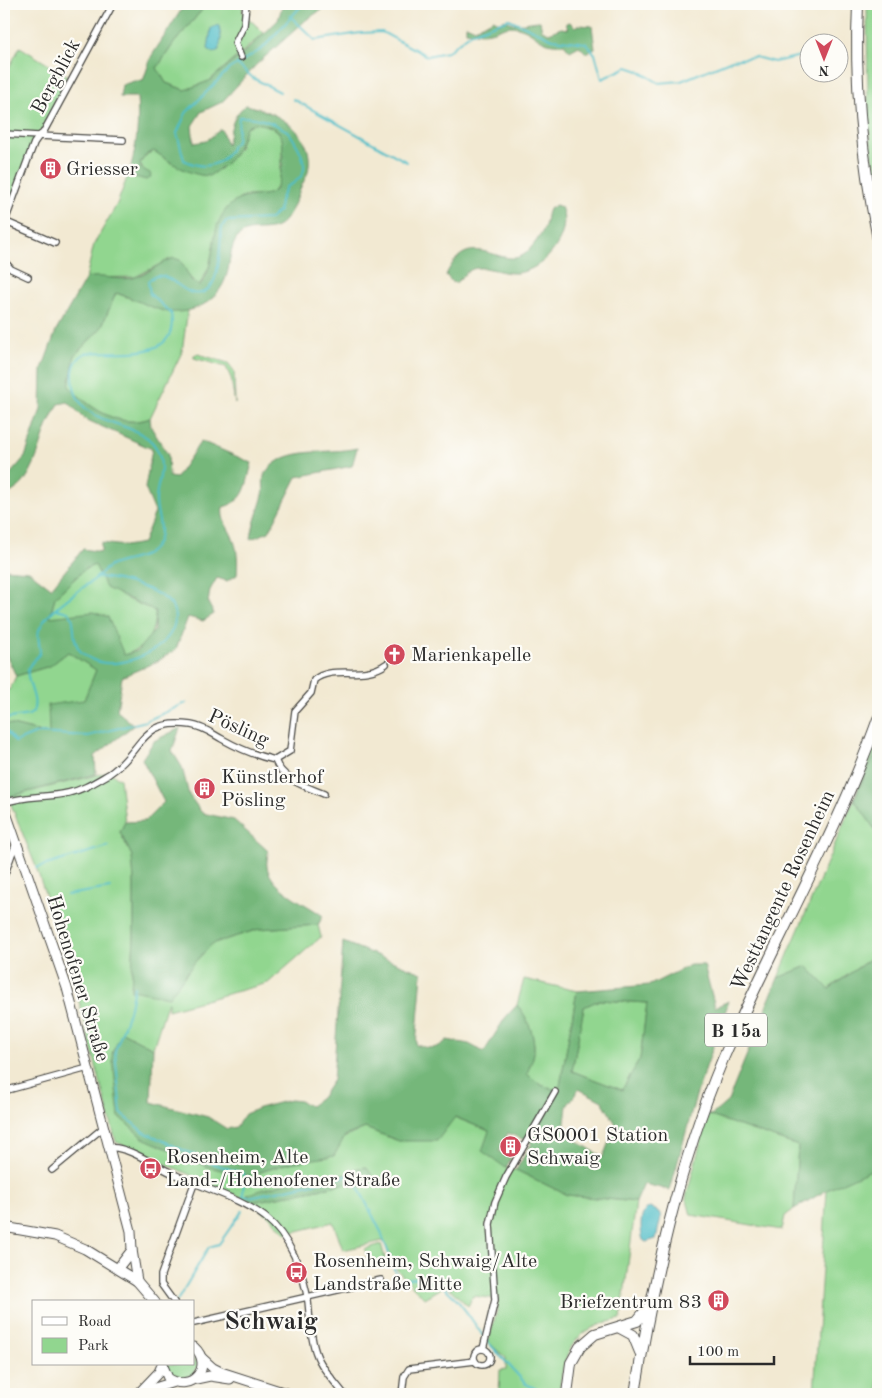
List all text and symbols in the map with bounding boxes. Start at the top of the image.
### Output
north arrow [800,32,850,82]
street label: Bergblick [29,36,85,118]
text: N [818,63,829,77]
building icon: Griesser [38,156,62,180]
place label: Griesser [66,160,138,180]
church icon: Marienkapelle [383,642,407,666]
place label: Marienkapelle [411,646,531,666]
street label: Pösling [205,707,272,751]
place label: Künstlerhof Pösling [221,768,325,811]
building icon: Künstlerhof Pösling [193,776,217,800]
street label: Westtangente Rosenheim [728,787,839,994]
street label: Hohenofener Straße [42,893,112,1064]
road number: B 15a [705,1014,767,1046]
place label: GS0001 Station Schwaig [527,1126,668,1169]
building icon: GS0001 Station Schwaig [499,1134,523,1158]
place label: Rosenheim, Alte Land-/Hohenofener Straße [166,1148,400,1191]
bus stop icon: Rosenheim, Alte Land-/Hohenofener Straße [138,1156,162,1180]
place label: Rosenheim, Schwaig/Alte Landstraße Mitte [313,1252,537,1295]
bus stop icon: Rosenheim, Schwaig/Alte Landstraße Mitte [285,1260,309,1284]
building icon: Briefzentrum 83 [706,1289,730,1313]
place label: Briefzentrum 83 [559,1293,702,1313]
legend [32,1300,195,1366]
district label: Schwaig [224,1310,318,1335]
text: Road [78,1315,112,1330]
scale bar [690,1333,773,1365]
text: Park [78,1339,109,1354]
text: 100 m [697,1345,739,1360]

